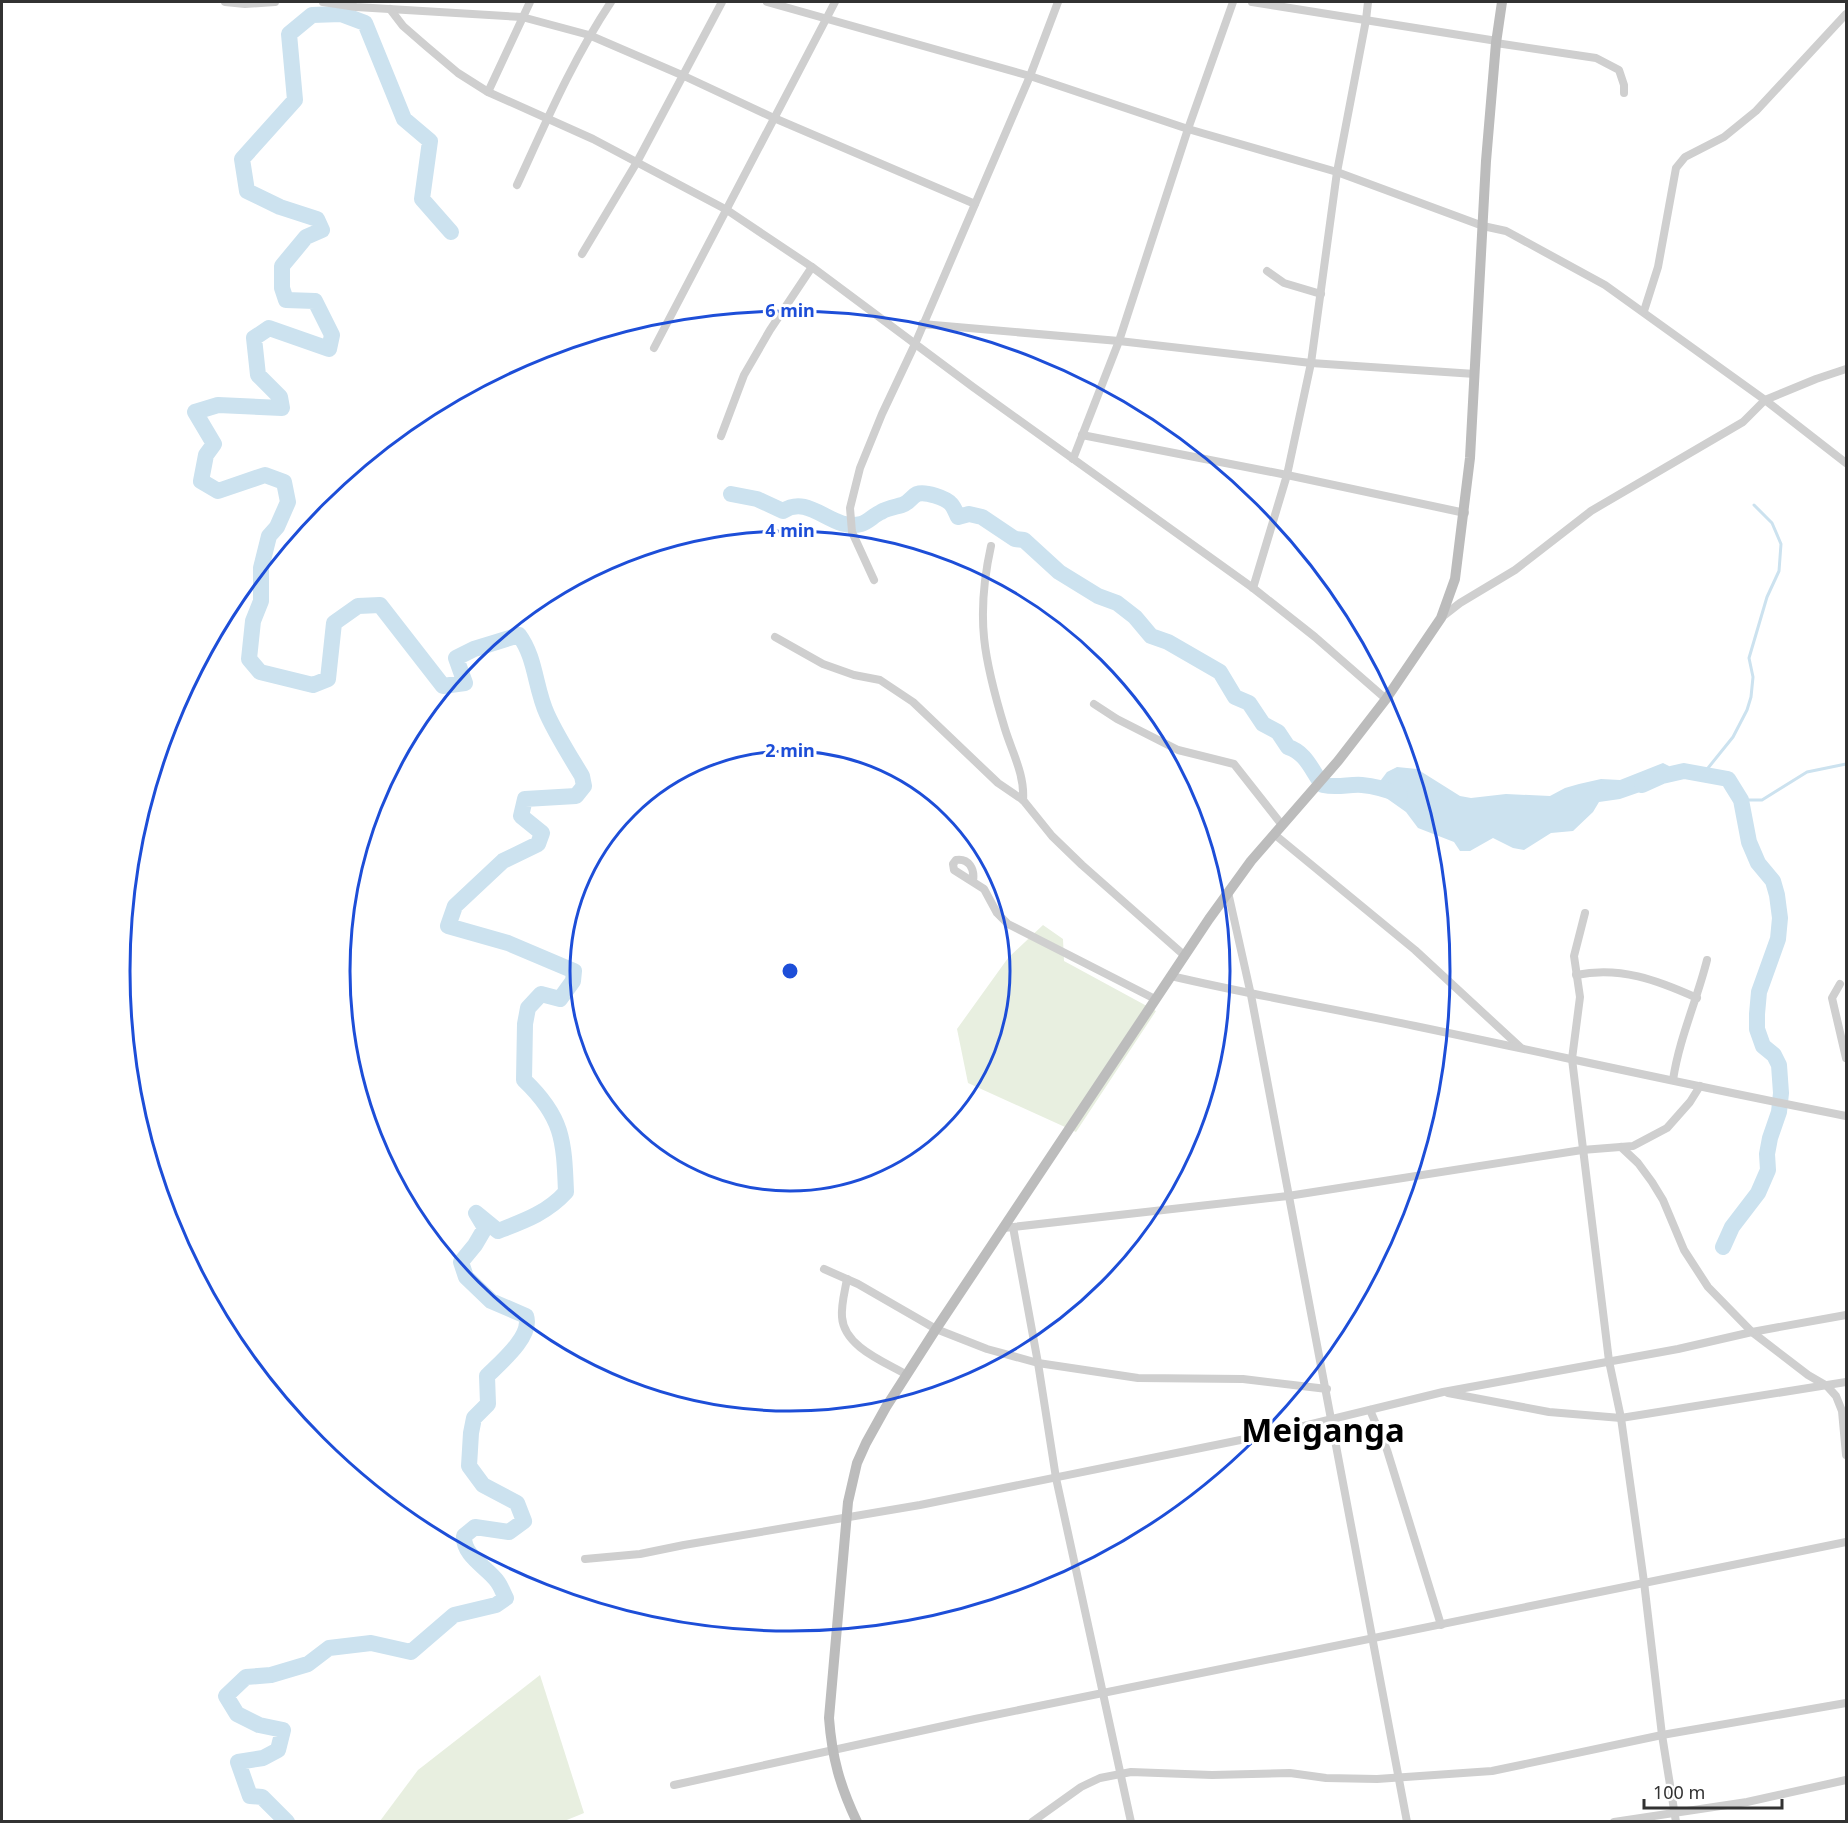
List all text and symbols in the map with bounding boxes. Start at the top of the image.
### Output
text: 6 min [765,298,815,322]
text: 4 min [765,518,815,542]
text: 2 min [765,738,815,762]
centre of rings [780,961,800,981]
district label: Meiganga [1241,1407,1405,1452]
scale bar [1644,1772,1782,1810]
text: 100 m [1653,1780,1705,1804]

